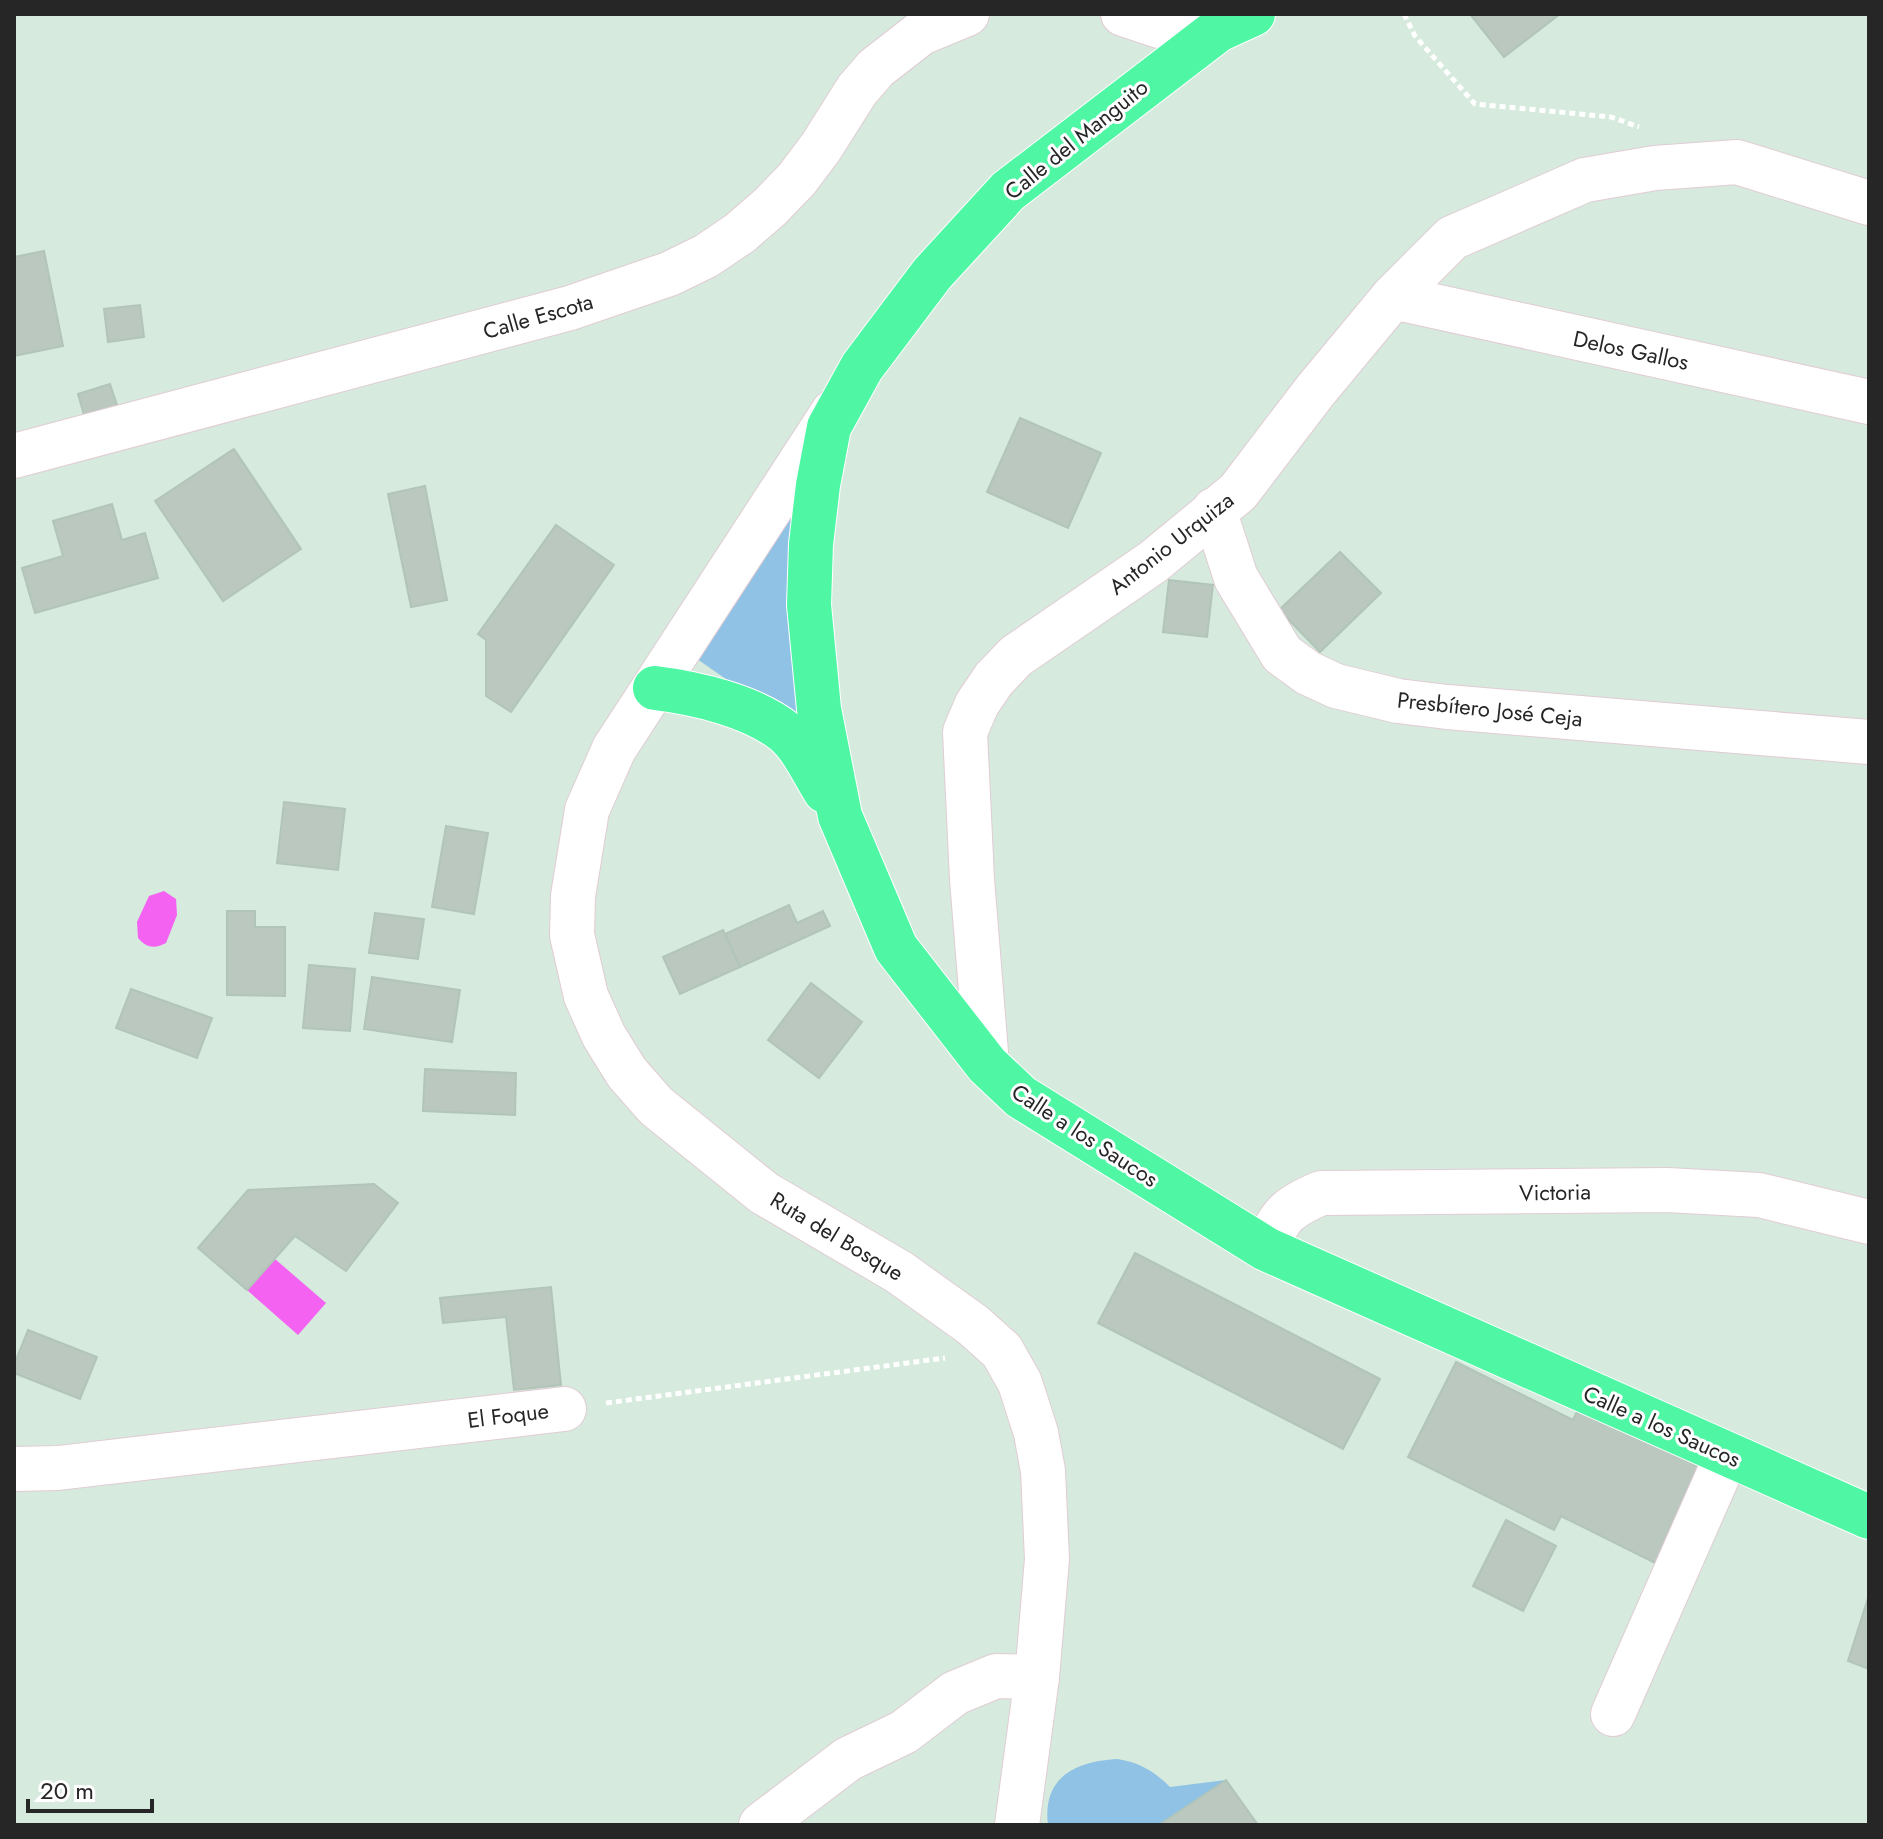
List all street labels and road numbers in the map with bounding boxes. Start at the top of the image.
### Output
street label: Calle del Manguito [997,71,1155,207]
street label: Calle Escota [479,285,597,347]
street label: Delos Gallos [1570,322,1692,378]
street label: Antonio Urquiza [1102,484,1240,602]
street label: Presbítero José Ceja [1396,683,1584,735]
street label: Calle a los Saucos [1005,1076,1165,1195]
street label: Victoria [1519,1175,1591,1209]
street label: Ruta del Bosque [764,1184,910,1288]
street label: Calle a los Saucos [1578,1377,1746,1475]
street label: El Foque [466,1394,550,1436]

